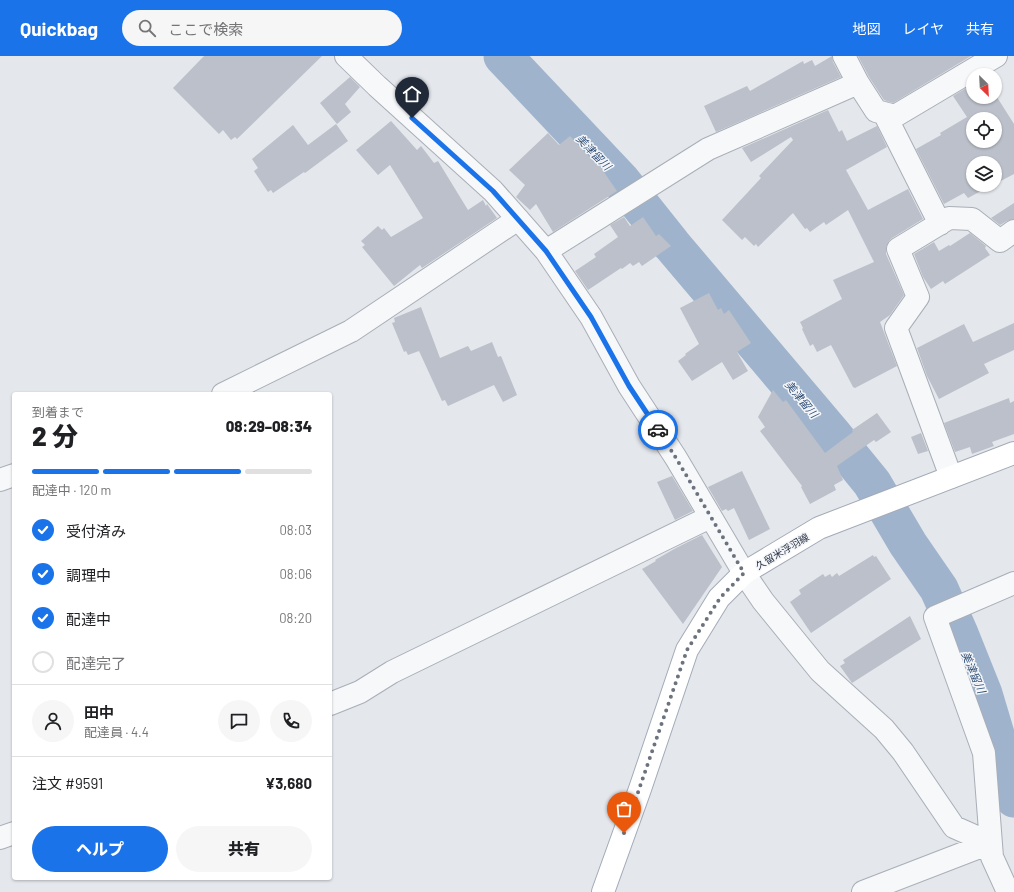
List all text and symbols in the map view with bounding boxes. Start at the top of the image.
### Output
search box [122,10,402,46]
text: Quickbag [20,17,98,40]
icon: search [136,17,158,39]
text: ここで検索 [168,20,243,38]
text: 地図 [852,20,880,37]
text: レイヤ [902,20,944,37]
text: 共有 [966,20,994,37]
north arrow [966,68,1002,104]
map controls [966,68,1002,192]
pin [395,77,429,118]
icon: home [401,83,423,105]
button: locate [966,112,1002,148]
water label: 美津留川 [574,132,615,173]
button: layers [966,156,1002,192]
water label: 美津留川 [783,378,822,421]
text: 到着まで [32,404,84,420]
courier [638,410,678,450]
text: 08:29–08:34 [226,417,312,435]
icon: car [647,419,669,441]
text: 2 分 [32,420,78,451]
text: 配達中 · 120 m [32,482,111,498]
icon: check [32,519,54,541]
text: 受付済み [66,522,126,540]
text: 08:03 [279,522,312,538]
street label: 久留米浮羽線 [753,530,811,572]
icon: check [32,563,54,585]
text: 調理中 [66,566,111,584]
text: 08:06 [279,566,312,582]
icon: check [32,607,54,629]
text: 配達中 [66,610,111,628]
text: 08:20 [279,610,312,626]
water label: 美津留川 [959,649,989,696]
text: 配達完了 [66,654,126,672]
button: person [32,700,74,742]
button: chat [218,700,260,742]
button: phone [270,700,312,742]
text: 田中 [84,703,114,721]
text: 配達員 · 4.4 [84,724,149,740]
text: 注文 #9591 [32,774,103,792]
text: ¥3,680 [265,774,312,792]
pin [607,792,641,833]
icon: bag [613,798,635,820]
button: ヘルプ [32,826,168,872]
button: 共有 [176,826,312,872]

